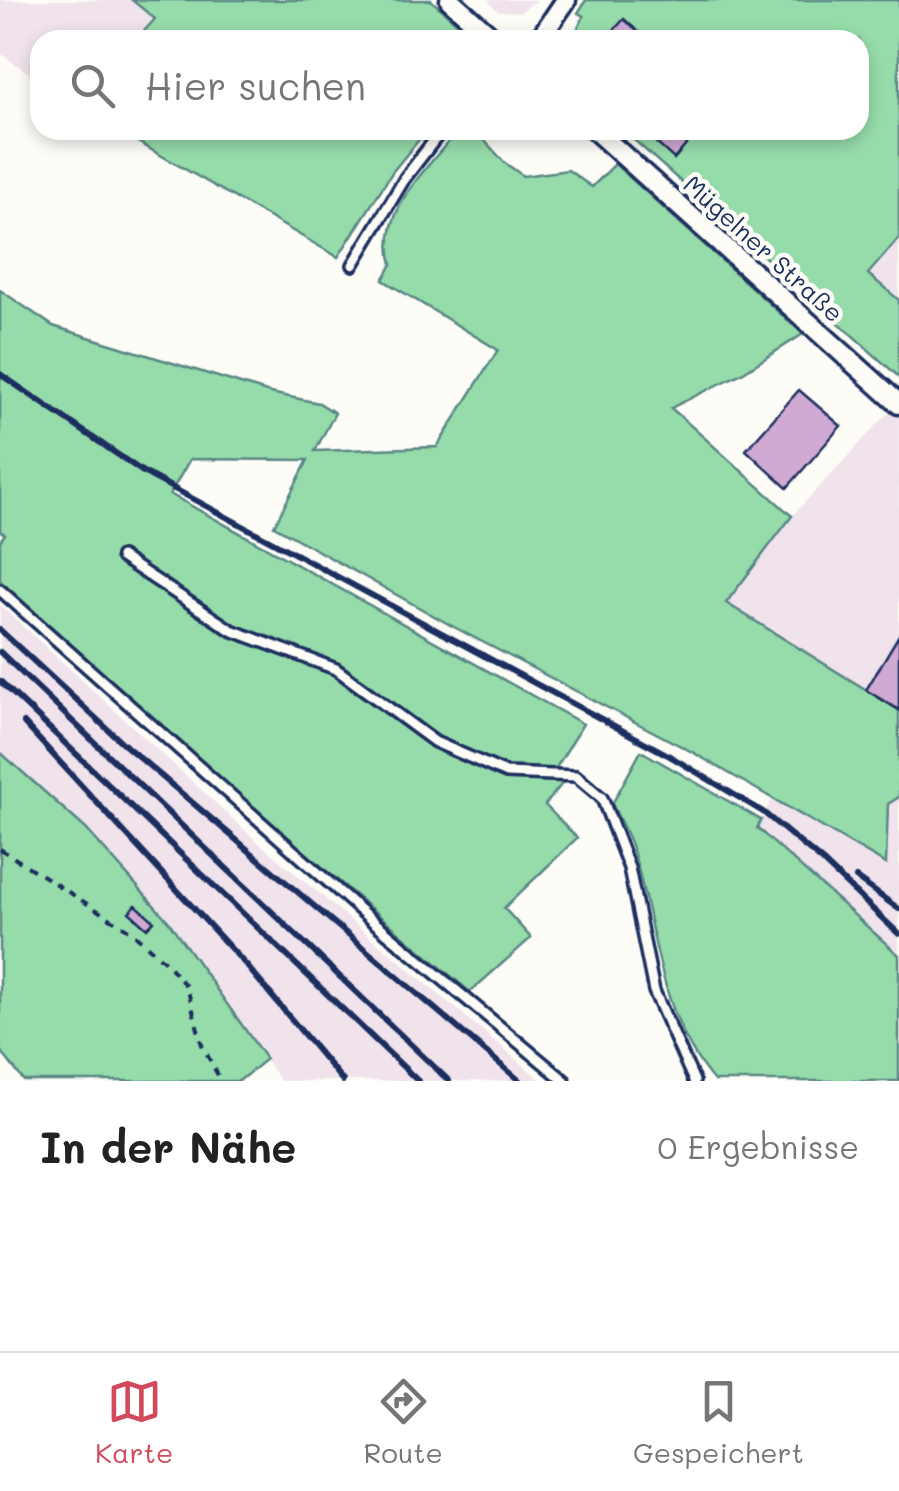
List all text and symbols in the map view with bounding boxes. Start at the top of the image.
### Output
search box [30,30,869,140]
icon: search [65,58,120,113]
text: Hier suchen [145,60,366,110]
street label: Mügelner Straße [677,168,851,328]
text: In der Nähe [40,1119,296,1174]
text: 0 Ergebnisse [657,1125,859,1167]
tab: Karte [95,1374,173,1470]
tab: Route [363,1374,443,1470]
tab: Gespeichert [633,1374,804,1470]

